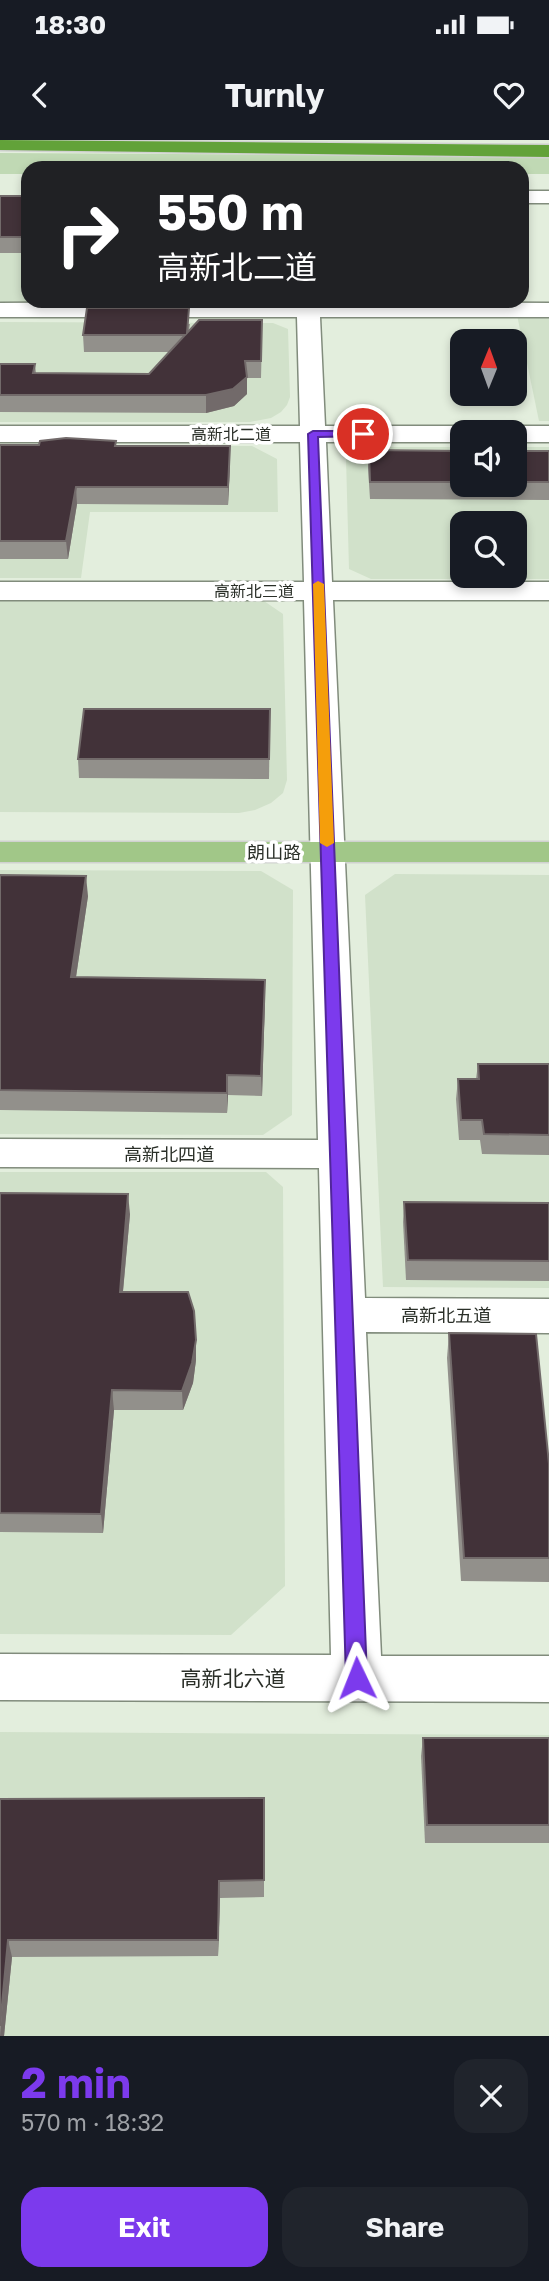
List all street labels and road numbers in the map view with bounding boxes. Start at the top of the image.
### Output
street label: 高新北二道 [191,424,271,444]
street label: 高新北三道 [214,581,294,601]
street label: 朗山路 [247,841,301,863]
street label: 高新北四道 [124,1143,214,1165]
street label: 高新北五道 [401,1304,491,1326]
street label: 高新北六道 [181,1665,286,1691]

